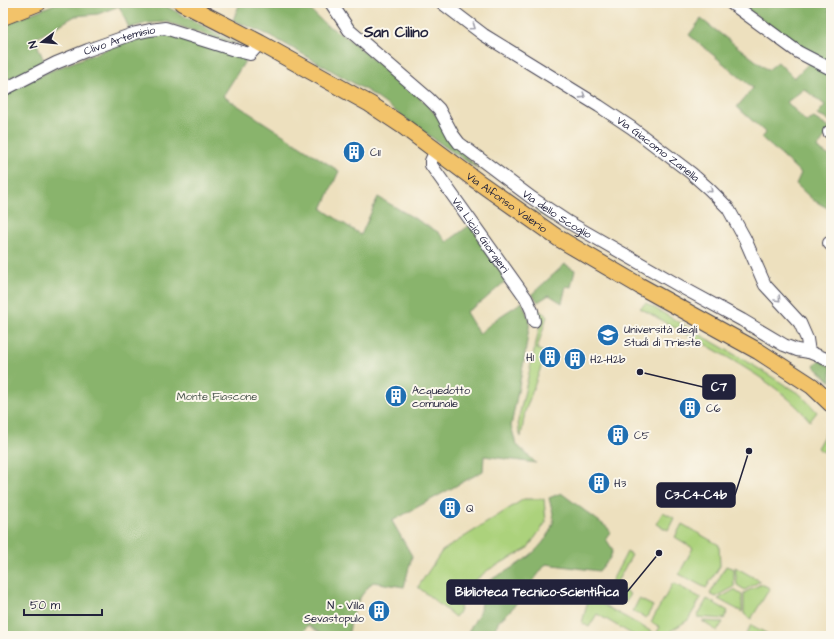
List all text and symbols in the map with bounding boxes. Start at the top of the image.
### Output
north arrow [22,22,62,62]
street label: Clivo Artemisio [81,22,157,59]
district label: San Cilino [363,22,429,43]
one-way arrow [469,22,476,30]
text: N [25,39,41,50]
one-way arrow [579,91,586,99]
street label: Via Giacomo Zanella [614,112,703,185]
building icon: C11 [341,139,367,165]
place label: C11 [370,145,381,160]
street label: Via Alfonso Valerio [464,168,551,236]
one-way arrow [705,185,713,193]
street label: Via dello Scoglio [519,186,595,242]
street label: Via Licio Giorgieri [449,194,513,276]
one-way arrow [773,294,780,301]
school or university icon: Università degli Studi di Trieste [595,322,621,348]
place label: Università degli Studi di Trieste [624,322,701,350]
building icon: H1 [537,344,563,370]
building icon: H2-H2b [562,346,588,372]
place label: H1 [526,350,535,365]
place label: H2-H2b [590,352,626,367]
callout: C7 [703,375,735,399]
text: C7 [711,379,728,396]
building icon: Acquedotto comunale [383,383,409,409]
place label: Acquedotto comunale [412,383,471,411]
park label: Monte Fiascone [177,389,257,404]
building icon: C6 [677,395,703,421]
place label: C6 [706,401,721,416]
building icon: C5 [605,422,631,448]
place label: C5 [634,428,650,443]
building icon: H3 [586,470,612,496]
place label: H3 [614,476,627,491]
callout: C3-C4-C4b [657,483,735,507]
text: C3-C4-C4b [665,487,727,504]
building icon: Q [437,495,463,521]
place label: Q [466,501,474,516]
callout: Biblioteca Tecnico-Scientifica [447,580,627,604]
text: Biblioteca Tecnico-Scientifica [455,584,620,601]
scale bar [24,591,102,617]
text: 50 m [30,597,61,614]
place label: N - Villa Sevastopulo [304,598,365,626]
building icon: N - Villa Sevastopulo [366,598,392,624]

